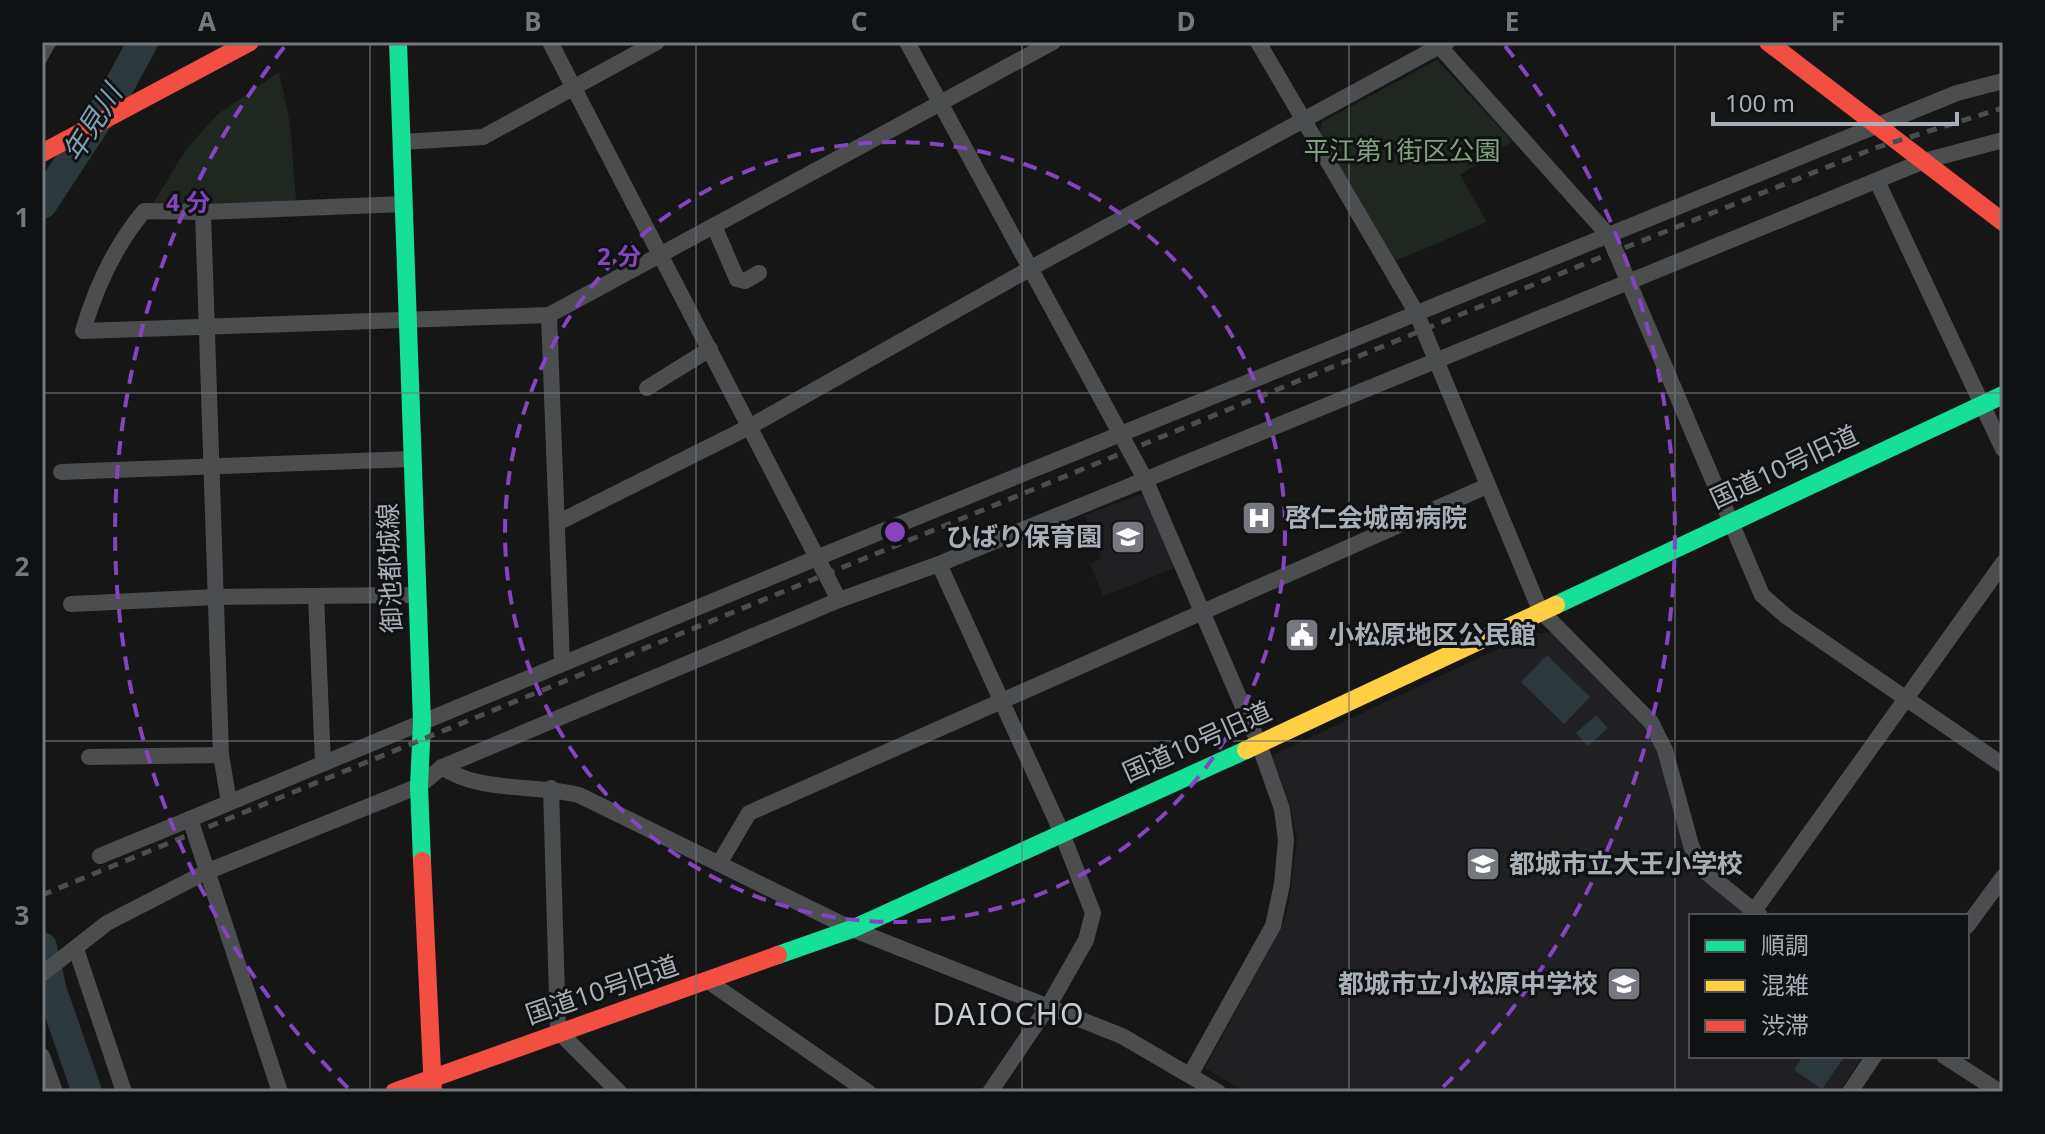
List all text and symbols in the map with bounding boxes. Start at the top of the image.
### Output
text: A [198,3,216,39]
text: B [524,3,542,39]
text: C [851,3,867,39]
text: D [1176,3,1196,39]
text: E [1505,3,1519,39]
text: F [1831,3,1845,39]
water label: 年見川 [53,74,131,168]
scale bar [1713,76,1957,126]
text: 100 m [1725,86,1795,119]
park label: 平江第1街区公園 [1304,132,1500,168]
text: 4 分 [166,185,210,218]
text: 1 [15,199,29,235]
text: 2 分 [597,239,641,272]
street label: 国道10号旧道 [1704,416,1864,516]
hospital icon: 啓仁会城南病院 [1240,499,1278,537]
place label: 啓仁会城南病院 [1285,499,1467,535]
street label: 御池都城線 [369,502,409,634]
centre of rings [881,518,909,546]
place label: ひばり保育園 [946,518,1102,554]
school or university icon: ひばり保育園 [1109,518,1147,556]
text: 2 [15,548,30,584]
public building icon: 小松原地区公民館 [1283,616,1321,654]
place label: 小松原地区公民館 [1328,616,1536,652]
street label: 国道10号旧道 [1116,692,1277,790]
school or university icon: 都城市立大王小学校 [1464,845,1502,883]
place label: 都城市立大王小学校 [1509,845,1743,881]
text: 3 [15,897,29,933]
legend [1689,914,1969,1058]
text: 順調 [1761,928,1809,961]
street label: 国道10号旧道 [520,946,683,1032]
place label: 都城市立小松原中学校 [1338,965,1598,1001]
school or university icon: 都城市立小松原中学校 [1605,965,1643,1003]
text: 混雑 [1761,968,1809,1001]
district label: DAIOCHO [933,993,1085,1034]
text: 渋滞 [1761,1008,1809,1041]

